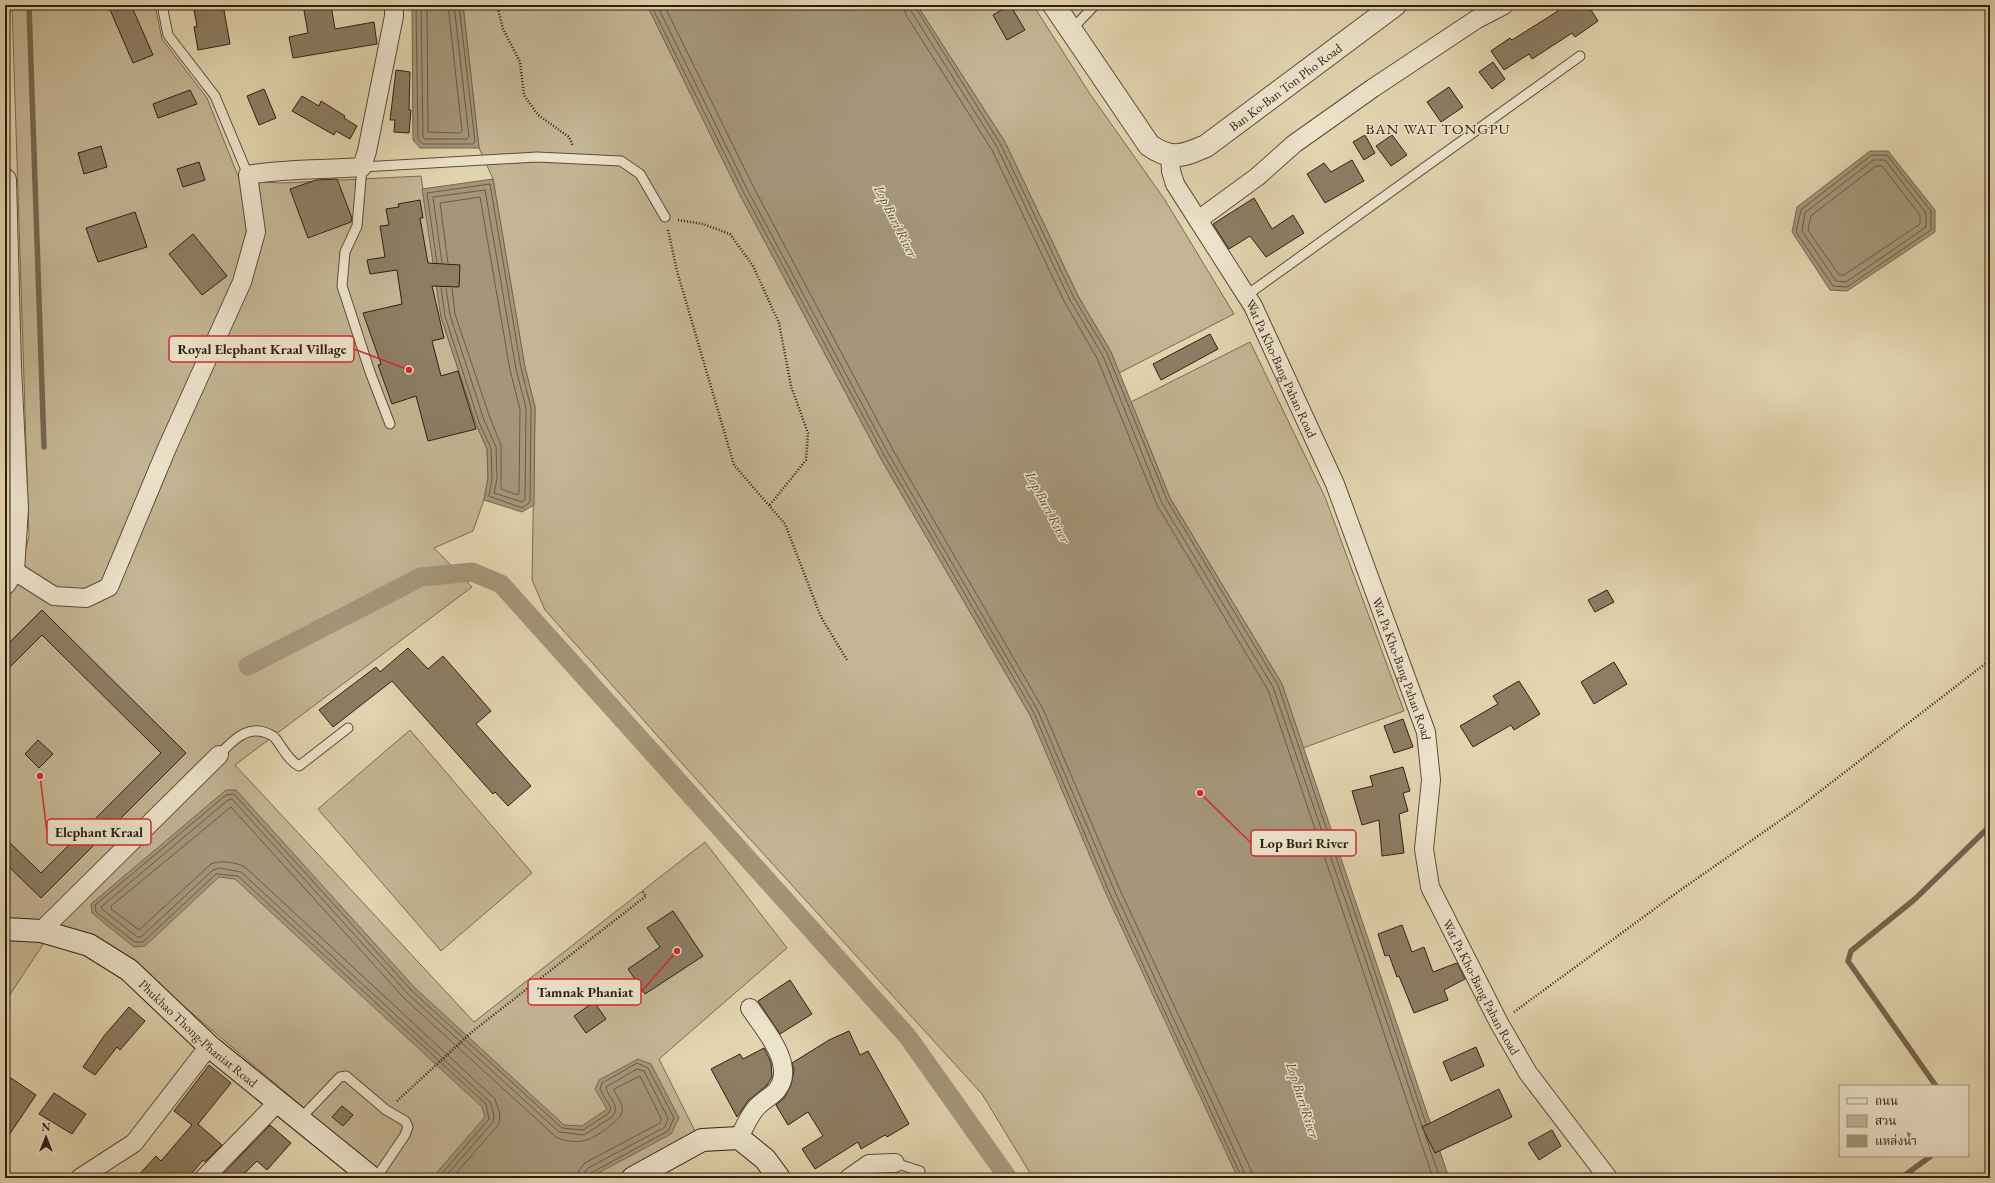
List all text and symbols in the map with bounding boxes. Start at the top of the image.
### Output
street label: Ban Ko-Ban Ton Pho Road [1225,39,1345,135]
district label: BAN WAT TONGPU [1365,119,1511,138]
water label: Lop Buri River [870,181,922,261]
street label: Wat Pa Kho-Bang Pahan Road [1242,296,1321,441]
callout: Royal Elephant Kraal Village [169,336,354,362]
text: Royal Elephant Kraal Village [177,340,347,358]
water label: Lop Buri River [1021,467,1075,547]
street label: Wat Pa Kho-Bang Pahan Road [1369,595,1435,741]
callout: Elephant Kraal [47,819,151,845]
text: Elephant Kraal [55,823,143,841]
callout: Lop Buri River [1251,830,1356,856]
text: Lop Buri River [1259,834,1349,852]
street label: Wat Pa Kho-Bang Pahan Road [1439,916,1524,1058]
street label: Phukhao Thong-Phaniat Road [135,975,262,1091]
callout: Tamnak Phaniat [528,979,641,1005]
text: Tamnak Phaniat [537,983,634,1001]
water label: Lop Buri River [1282,1059,1324,1141]
legend [1839,1085,1969,1157]
text: ถนน [1875,1093,1898,1109]
text: สวน [1875,1113,1897,1129]
north arrow [26,1117,66,1157]
text: N [42,1120,51,1134]
text: แหล่งน้ำ [1875,1132,1917,1149]

